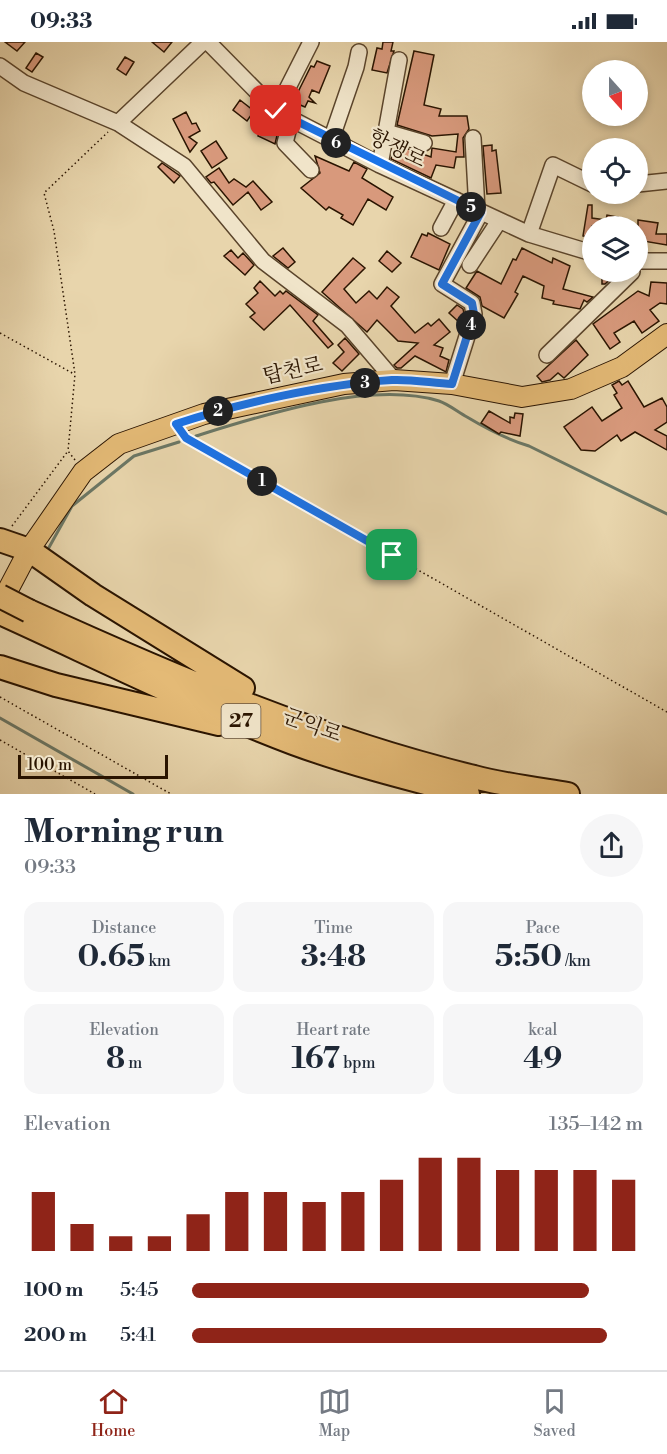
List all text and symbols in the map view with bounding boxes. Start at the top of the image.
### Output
text: 09:33 [30,8,92,35]
north arrow [582,60,648,126]
map controls [582,60,648,282]
pin [250,85,301,136]
icon: check [259,94,292,127]
street label: 항쟁로 [364,124,430,174]
pin: 6 [321,128,351,158]
text: 6 [331,133,341,153]
button: locate [582,138,648,204]
pin: 5 [456,192,486,222]
text: 5 [466,197,476,217]
button: layers [582,216,648,282]
pin: 4 [456,310,486,340]
text: 4 [466,315,476,335]
street label: 탑천로 [261,352,325,390]
pin: 3 [350,368,380,398]
text: 3 [360,373,370,393]
pin: 2 [203,396,233,426]
text: 2 [213,401,223,421]
pin: 1 [247,466,277,496]
text: 1 [258,471,266,491]
pin [366,529,417,580]
icon: arrive [375,538,408,571]
street label: 군익로 [279,703,345,749]
road number: 27 [222,704,260,738]
scale bar [18,752,168,780]
text: 100 m [27,755,72,775]
text: Morning run [24,812,224,853]
button: share [580,814,643,877]
text: 09:33 [24,855,76,880]
text: Distance [92,918,156,938]
text: Time [314,918,353,938]
text: Pace [526,918,560,938]
text: 0.65 [78,938,145,976]
text: 3:48 [301,938,366,976]
text: 5:50 [495,938,562,976]
text: km [145,951,171,971]
text: /km [562,951,591,971]
text: Elevation [90,1020,159,1040]
text: Heart rate [297,1020,370,1040]
text: kcal [528,1020,557,1040]
text: 8 [106,1040,125,1078]
text: 167 [291,1040,340,1078]
text: 49 [523,1040,562,1078]
text: m [125,1053,142,1073]
text: bpm [340,1053,376,1073]
text: Elevation [24,1112,111,1137]
text: 135–142 m [549,1112,643,1137]
text: 100 m [24,1278,83,1303]
text: 5:45 [120,1278,158,1303]
text: 200 m [24,1323,87,1348]
text: 5:41 [120,1323,156,1348]
tab: Home [91,1385,135,1441]
tab: Map [318,1385,351,1441]
tab: Saved [534,1385,576,1441]

